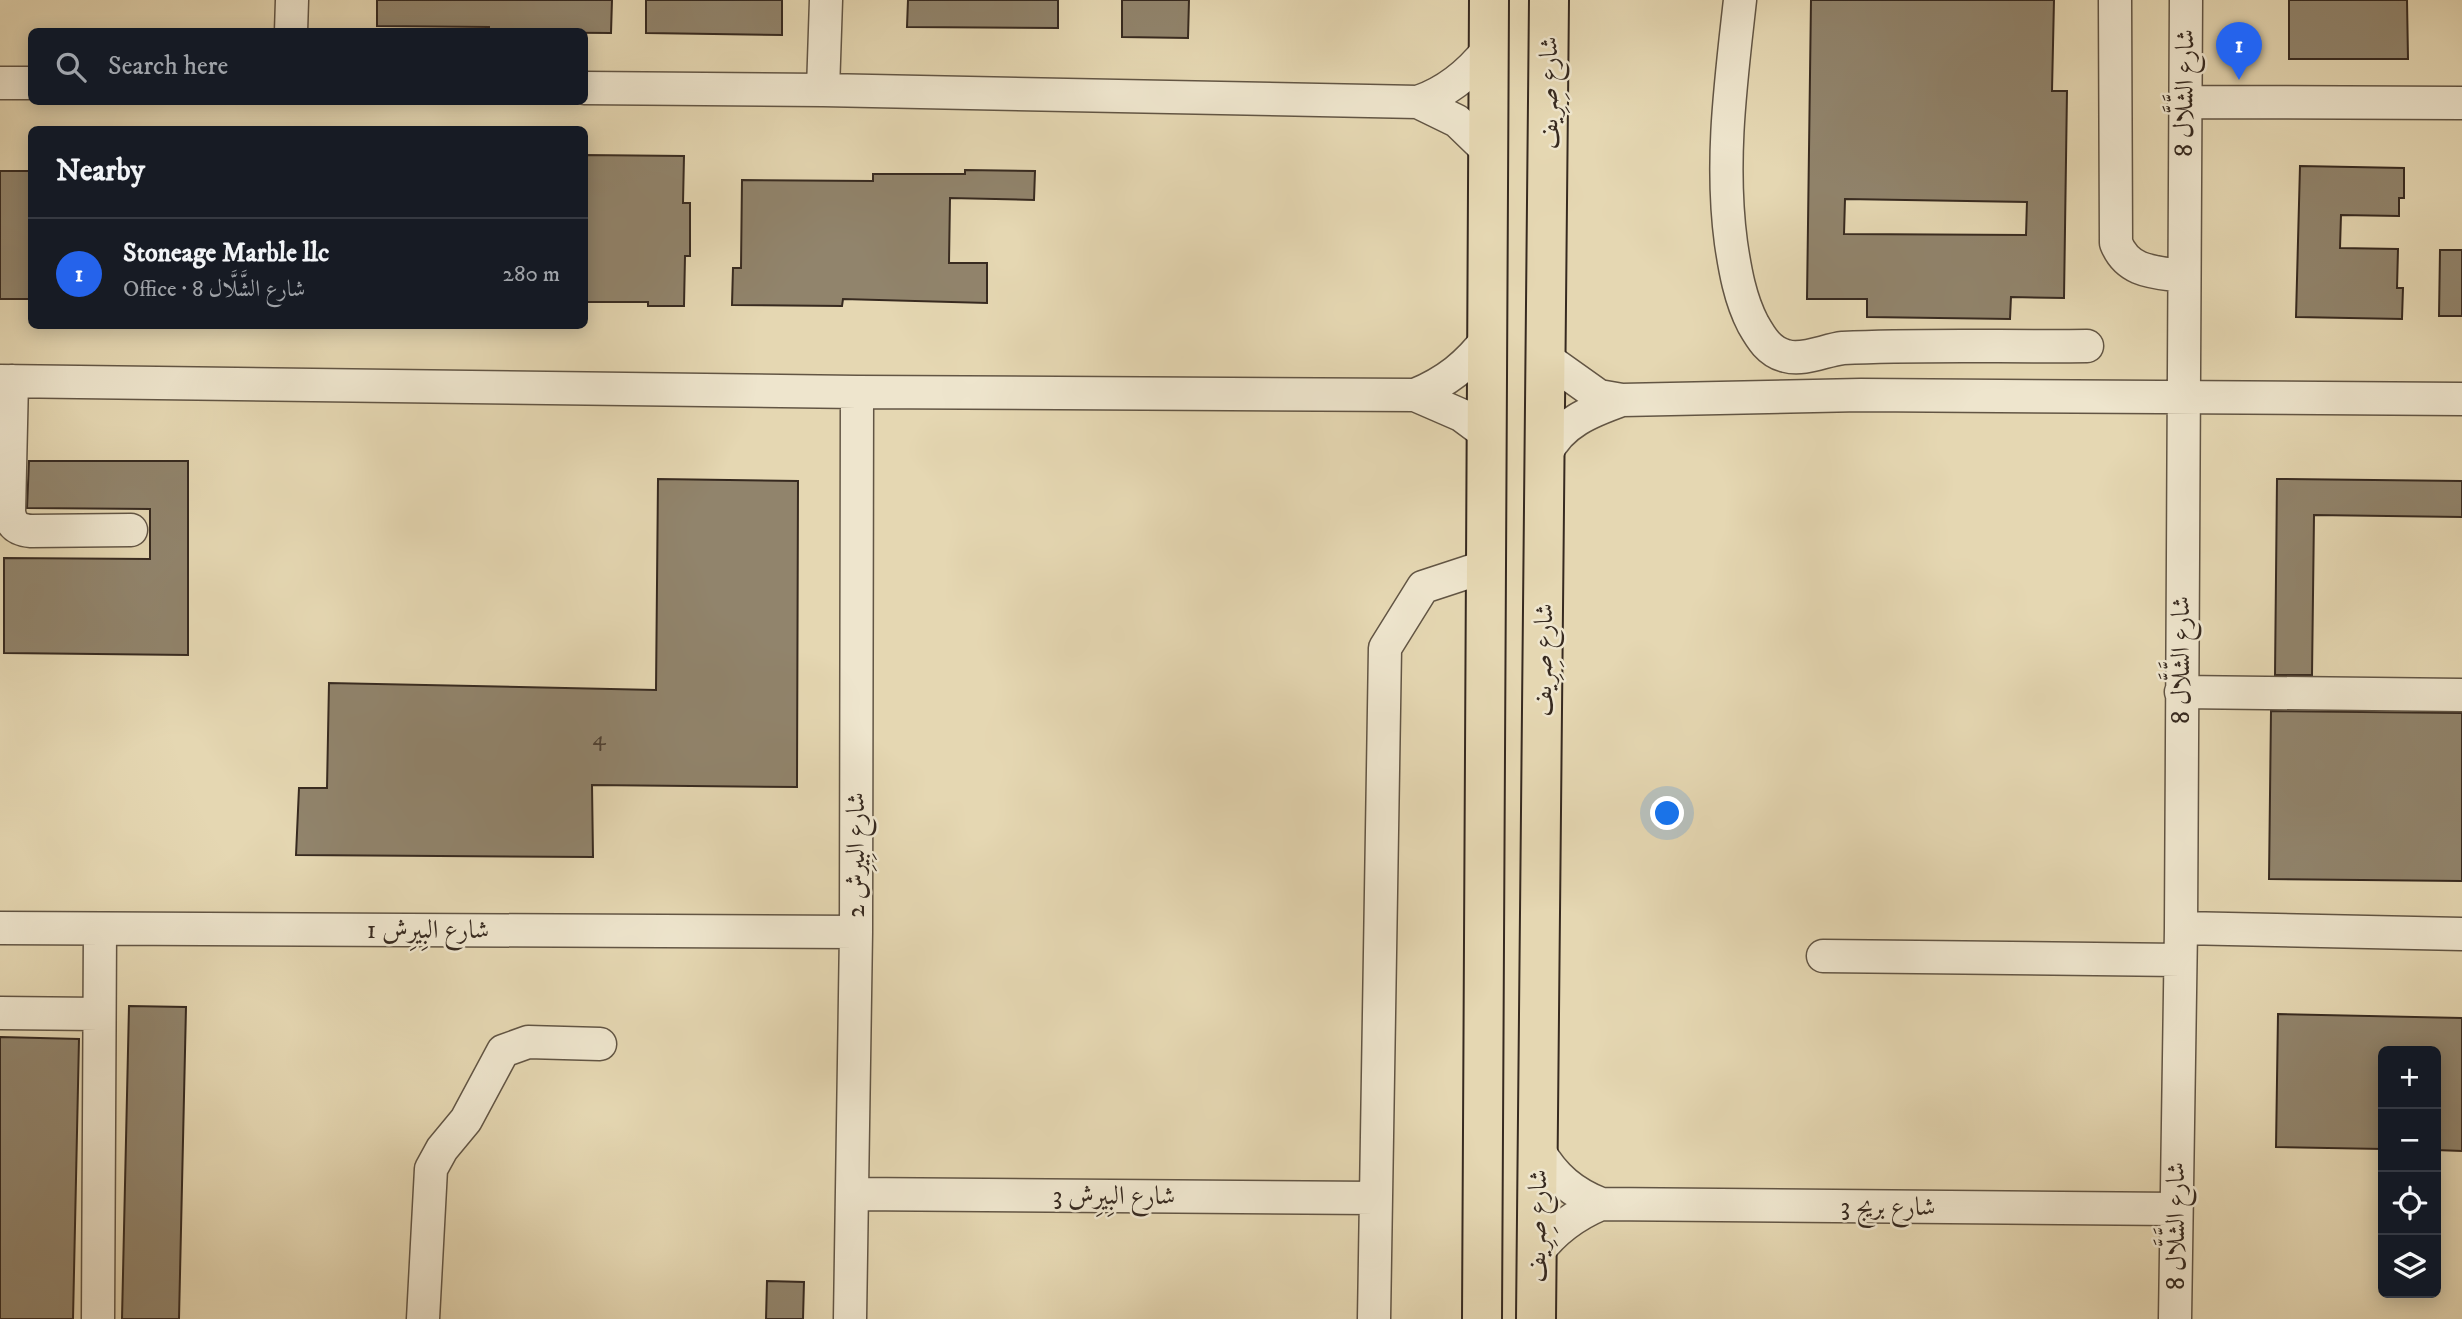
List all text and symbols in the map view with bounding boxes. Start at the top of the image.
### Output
pin: 1 [2216,22,2262,80]
search box [28,28,588,105]
street label: شارع الشَّلَّال 8 [2161,29,2207,157]
street label: شارع صِرِيف [1533,36,1570,150]
icon: search [52,48,90,86]
text: Search here [108,50,228,83]
text: Nearby [56,153,145,190]
text: Stoneage Marble llc [123,237,329,270]
text: 1 [75,260,83,289]
text: 280 m [503,260,560,289]
text: Office · شارع الشَّلَّال 8 [123,275,305,304]
street label: شارع الشَّلَّال 8 [2158,596,2202,724]
street label: شارع صِرِيف [1527,603,1565,717]
house number: 4 [592,724,606,753]
street label: شارع البِيرِش 2 [840,792,877,918]
your location [1650,796,1684,830]
street label: شارع البِيرِش 1 [367,914,489,951]
map controls [2378,1046,2441,1298]
button: + [2378,1046,2441,1109]
button: − [2378,1109,2441,1172]
street label: شارع الشَّلَّال 8 [2153,1162,2197,1290]
street label: شارع صِرِيف [1521,1169,1559,1283]
button: locate [2378,1172,2441,1235]
street label: شارع البِيرِش 3 [1053,1180,1175,1217]
street label: شارع بريج 3 [1840,1191,1936,1228]
button: layers [2378,1235,2441,1298]

